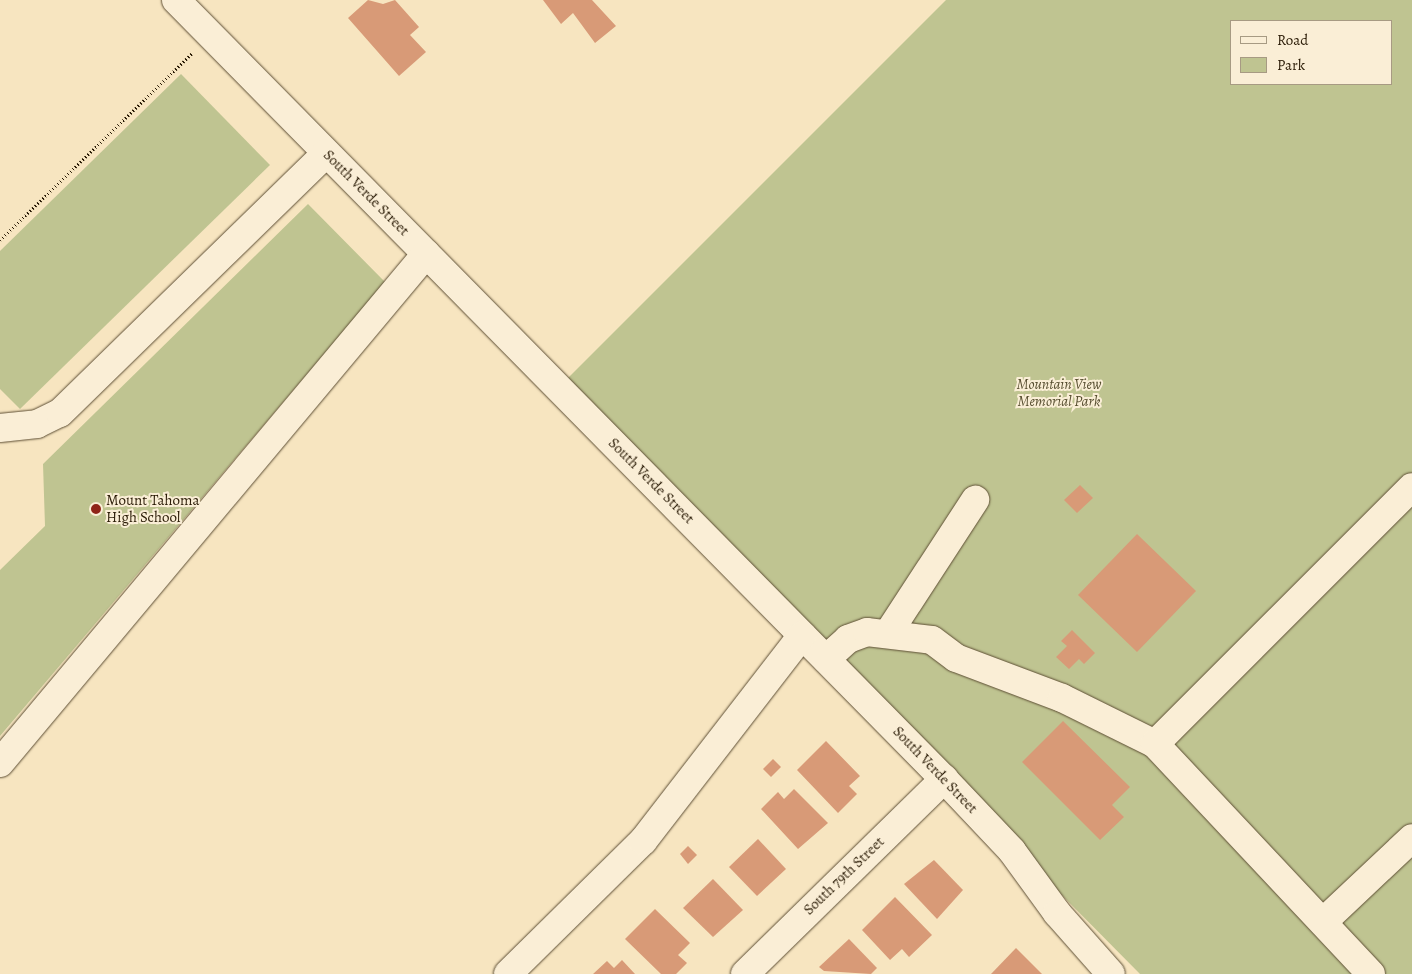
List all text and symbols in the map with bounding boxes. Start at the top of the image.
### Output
legend [1230,20,1392,85]
text: Road [1277,30,1308,50]
text: Park [1277,55,1305,75]
street label: South Verde Street [319,146,413,240]
park label: Mountain View Memorial Park [1017,375,1101,410]
street label: South Verde Street [604,434,698,528]
place label: Mount Tahoma High School [106,491,200,526]
marker: Mount Tahoma High School [90,503,102,515]
street label: South Verde Street [889,723,981,817]
street label: South 79th Street [800,833,888,919]

